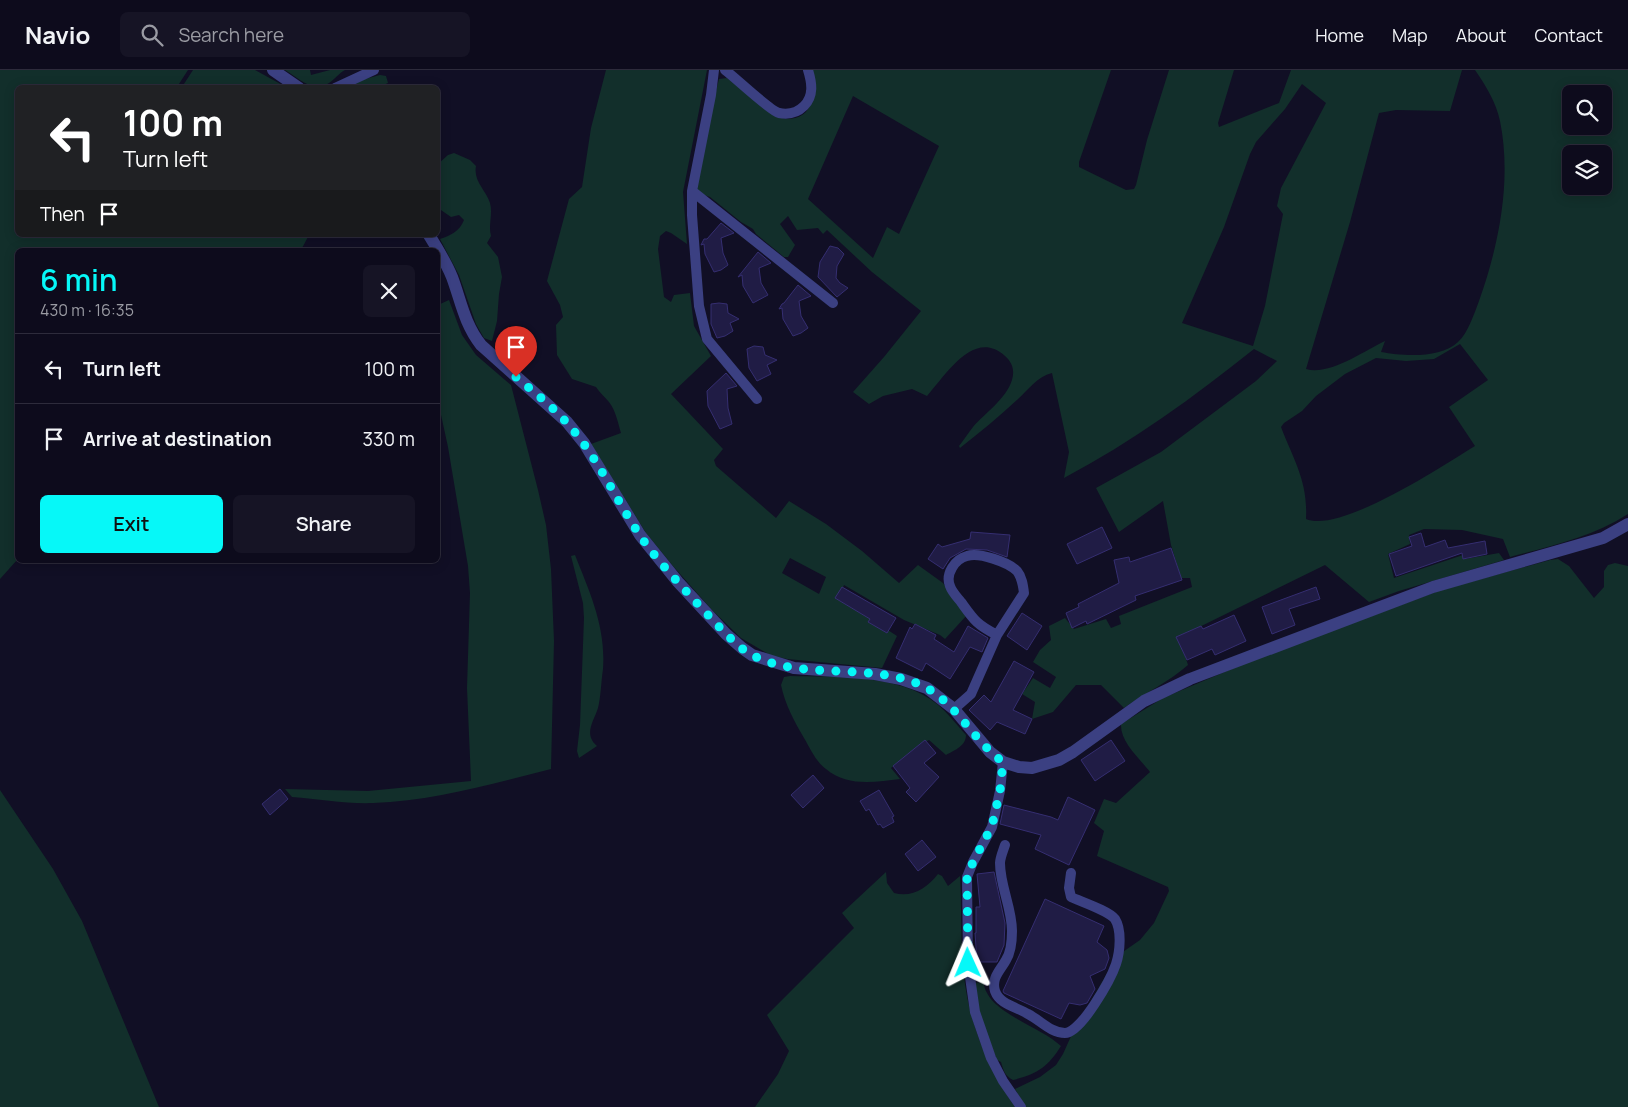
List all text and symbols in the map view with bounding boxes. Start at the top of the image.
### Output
search box [120,12,470,57]
text: Navio [25,18,90,51]
icon: search [138,21,166,49]
text: Search here [178,22,284,48]
text: Home [1315,23,1364,47]
text: Map [1392,23,1428,47]
text: About [1456,23,1506,47]
text: Contact [1534,23,1603,47]
map controls [1562,85,1612,195]
button: search [1562,85,1612,135]
text: 100 m [123,99,223,147]
icon: left [40,105,105,170]
text: Turn left [123,144,208,174]
button: layers [1562,145,1612,195]
icon: arrive [95,200,123,228]
text: Then [40,201,85,227]
text: 6 min [40,259,118,300]
button: close [363,265,415,317]
text: 430 m · 16:35 [40,299,134,321]
pin [495,326,537,377]
icon: arrive [502,333,530,361]
icon: left [40,355,68,383]
text: Turn left [83,356,161,382]
text: 100 m [364,356,415,382]
icon: arrive [40,425,68,453]
text: Arrive at destination [83,426,272,452]
text: 330 m [362,426,415,452]
button: Exit [40,495,223,553]
button: Share [233,495,415,553]
position arrow [941,936,993,988]

